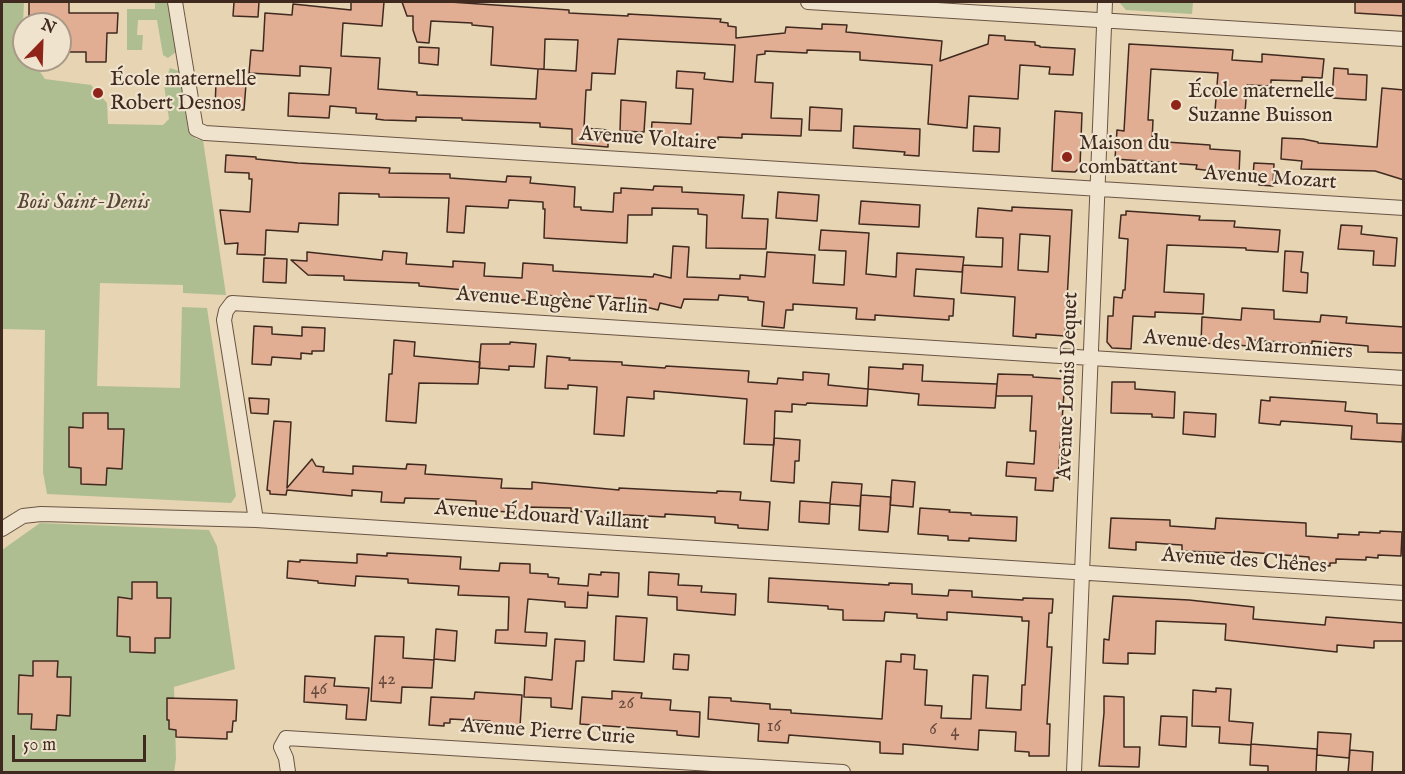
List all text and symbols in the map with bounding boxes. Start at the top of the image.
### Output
north arrow [12,12,72,72]
text: N [38,15,59,39]
place label: École maternelle Robert Desnos [110,68,256,118]
place label: École maternelle Suzanne Buisson [1188,80,1334,130]
marker: École maternelle Robert Desnos [91,86,105,100]
marker: École maternelle Suzanne Buisson [1169,98,1183,112]
street label: Avenue Voltaire [578,123,718,157]
place label: Maison du combattant [1079,132,1178,182]
marker: Maison du combattant [1060,150,1074,164]
street label: Avenue Mozart [1203,162,1337,196]
park label: Bois Saint-Denis [16,191,150,217]
street label: Avenue Eugène Varlin [455,283,649,321]
street label: Avenue Louis Dequet [1053,292,1085,480]
street label: Avenue des Marronniers [1143,326,1353,366]
street label: Avenue Édouard Vaillant [434,497,650,537]
street label: Avenue des Chênes [1161,544,1327,580]
house number: 42 [378,669,396,691]
house number: 46 [311,679,327,701]
house number: 26 [618,693,634,715]
street label: Avenue Pierre Curie [460,714,636,752]
house number: 16 [767,716,781,738]
house number: 6 [929,719,937,741]
house number: 4 [951,721,959,743]
scale bar [15,723,148,761]
text: 50 m [23,734,56,757]

